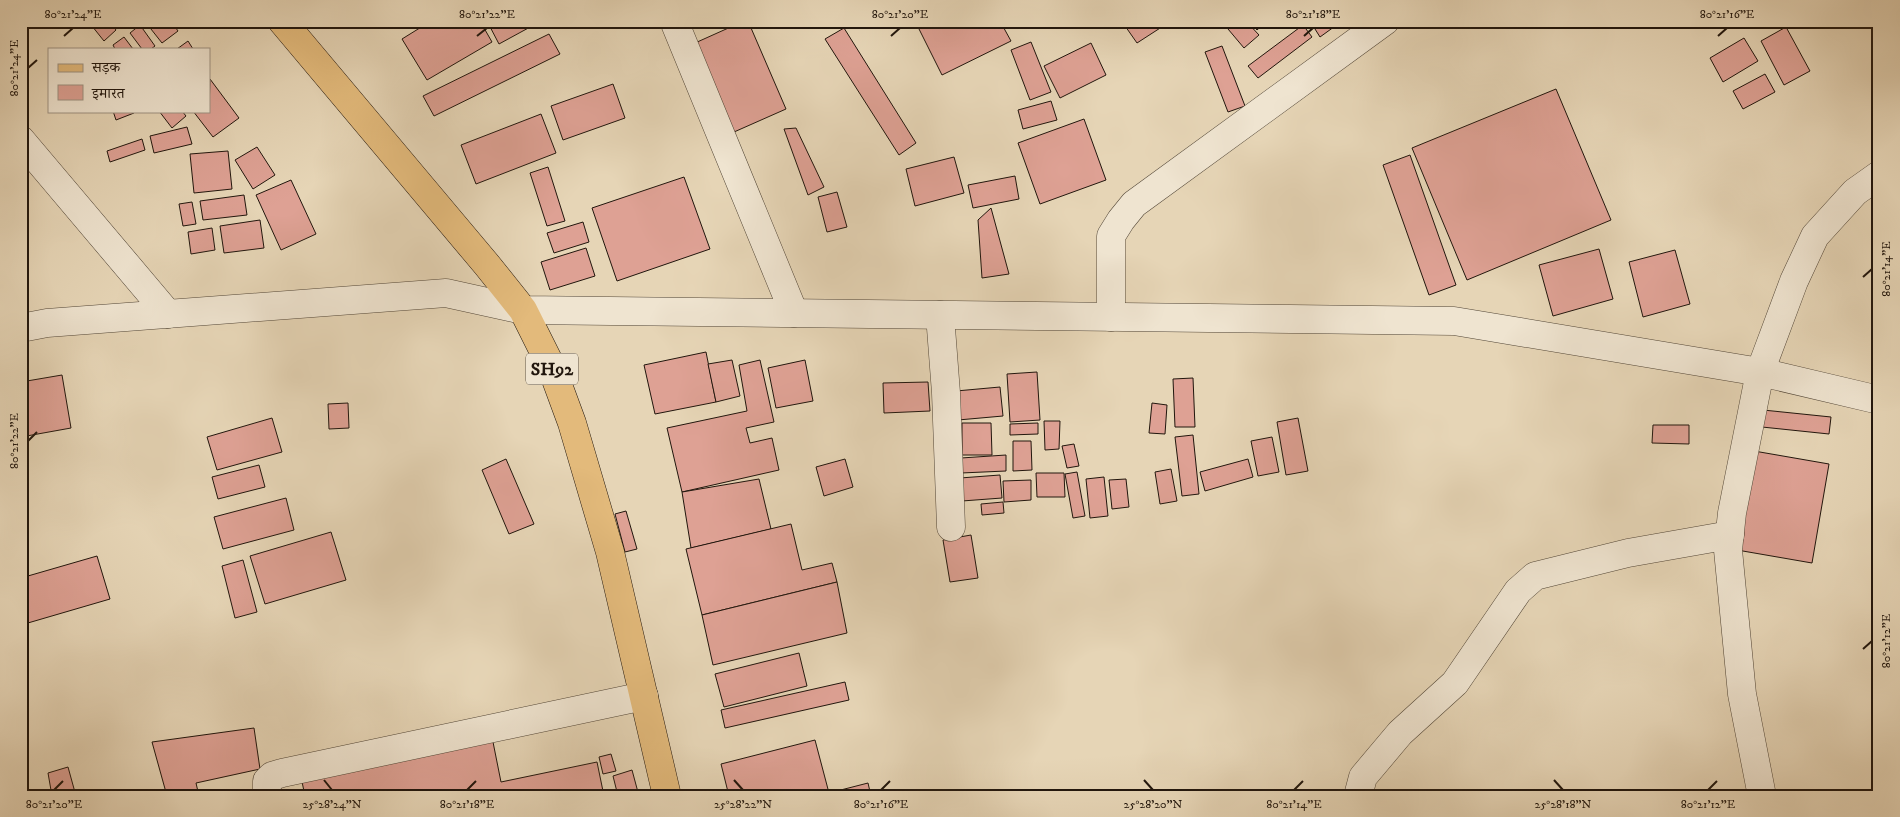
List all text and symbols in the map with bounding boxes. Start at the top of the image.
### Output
text: 80°21'24"E [45,7,102,22]
text: 80°21'22"E [459,7,515,22]
text: 80°21'20"E [872,7,929,22]
text: 80°21'18"E [1286,7,1341,22]
text: 80°21'16"E [1700,7,1755,22]
text: 80°21'24"E [7,39,22,96]
legend [48,48,210,112]
text: सड़क [91,58,121,77]
text: इमारत [91,84,126,103]
text: 80°21'14"E [1879,241,1894,297]
road number: SH92 [526,354,578,384]
text: 80°21'22"E [7,413,22,469]
text: 80°21'12"E [1879,613,1894,668]
text: 80°21'20"E [26,797,83,812]
text: 25°28'24"N [302,797,362,812]
text: 80°21'18"E [440,797,495,812]
text: 25°28'22"N [714,797,772,812]
text: 80°21'16"E [854,797,909,812]
text: 25°28'20"N [1124,797,1183,812]
text: 80°21'14"E [1266,797,1322,812]
text: 25°28'18"N [1535,797,1592,812]
text: 80°21'12"E [1681,797,1736,812]

